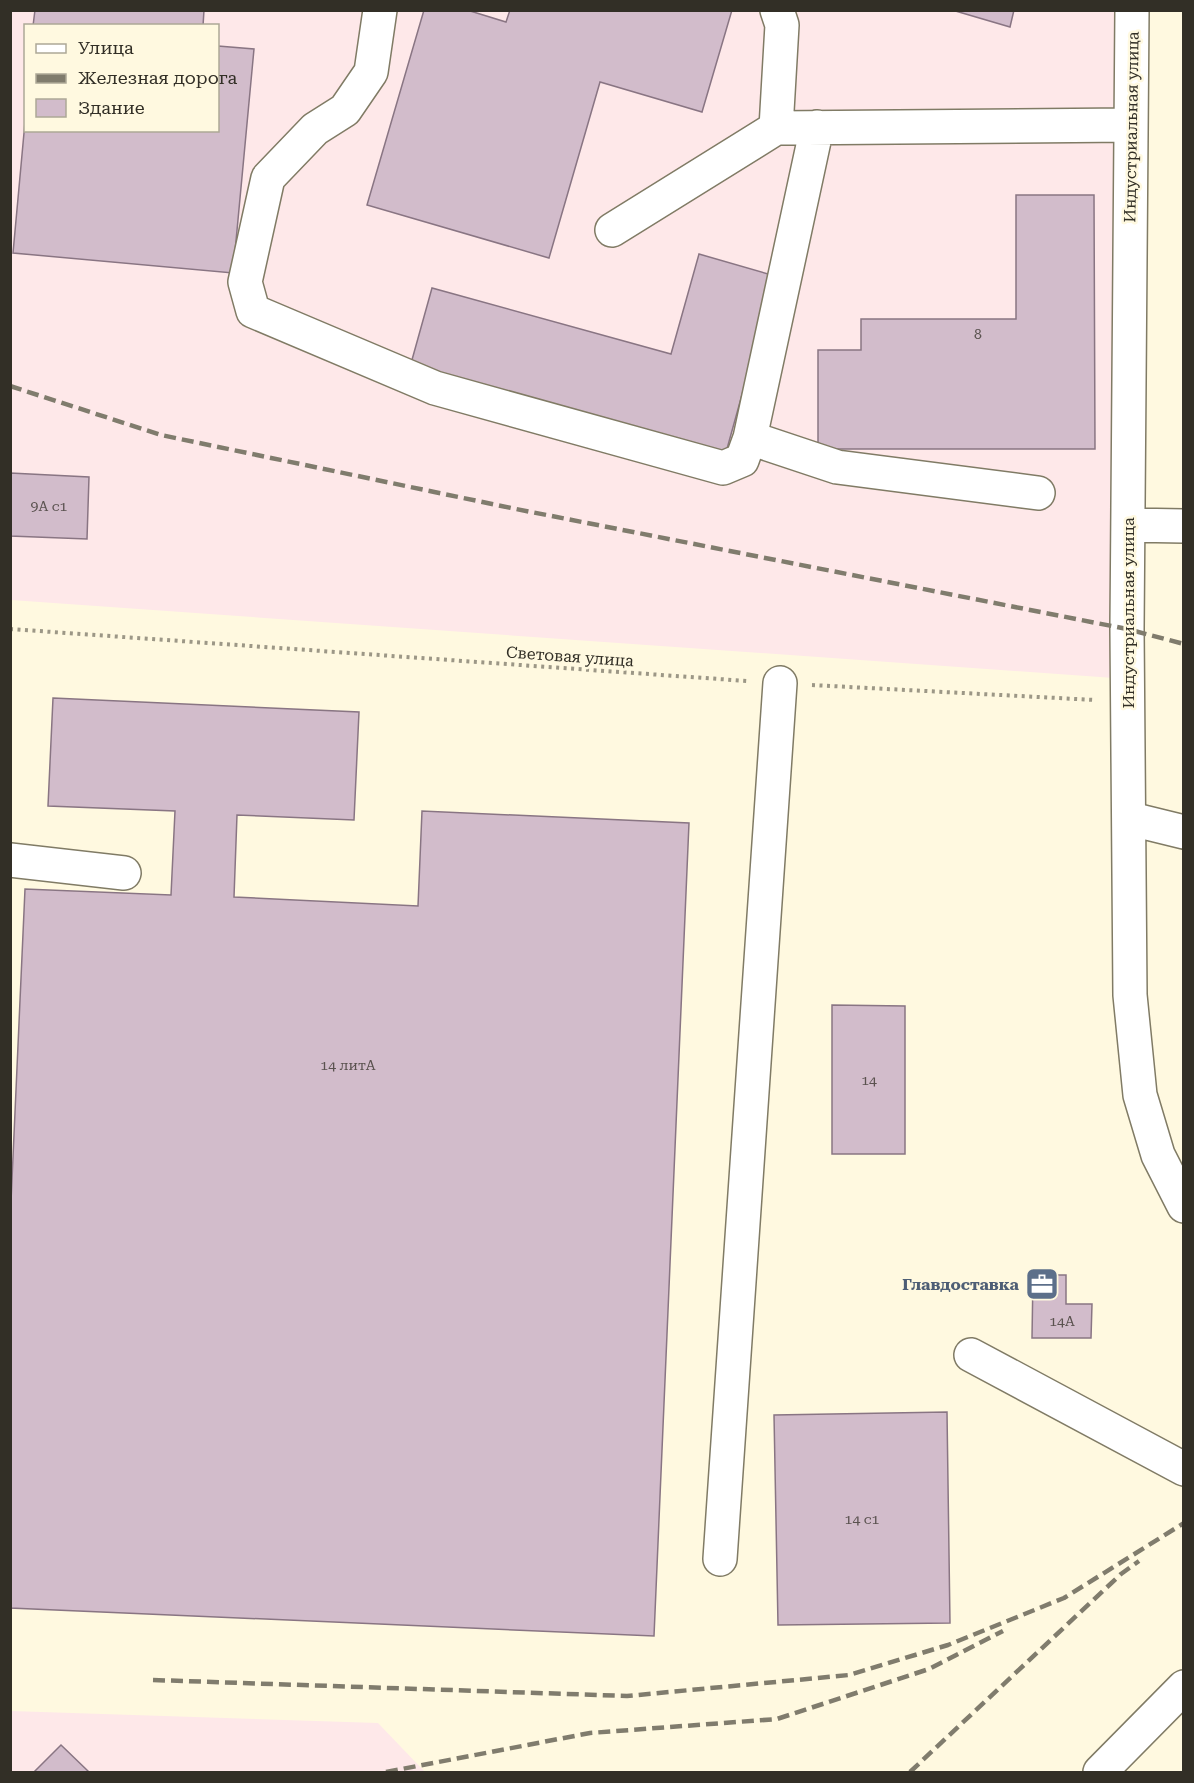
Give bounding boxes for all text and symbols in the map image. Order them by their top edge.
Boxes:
legend [24,24,219,132]
street label: Индустриальная улица [1120,31,1143,223]
text: Улица [78,37,134,58]
text: Железная дорога [78,67,238,88]
text: Здание [78,97,145,118]
house number: 8 [974,326,982,342]
house number: 9А с1 [31,498,68,514]
street label: Индустриальная улица [1119,517,1138,709]
street label: Световая улица [506,643,635,670]
house number: 14 литА [320,1057,376,1073]
house number: 14 [861,1072,877,1088]
office icon: Главдоставка [1024,1266,1060,1302]
place label: Главдоставка [902,1275,1020,1294]
house number: 14А [1049,1313,1075,1329]
house number: 14 с1 [845,1511,880,1527]

